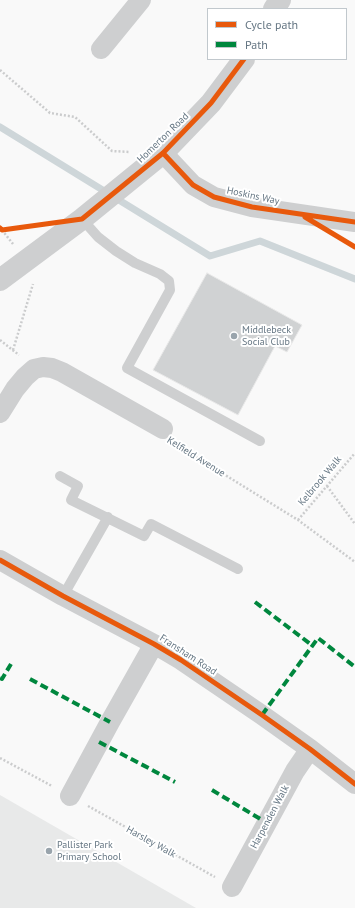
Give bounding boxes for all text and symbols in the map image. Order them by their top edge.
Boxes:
legend [207,8,347,60]
text: Cycle path [245,17,298,32]
text: Path [245,37,268,52]
street label: Homerton Road [135,110,191,166]
street label: Hoskins Way [226,185,280,207]
place label: Middlebeck Social Club [242,324,291,348]
marker: Middlebeck Social Club [229,331,239,341]
street label: Kelfield Avenue [165,434,227,480]
street label: Kelbrook Walk [296,454,344,508]
street label: Fransham Road [157,632,219,678]
street label: Harpenden Walk [248,783,292,851]
street label: Harsley Walk [124,823,178,861]
place label: Pallister Park Primary School [57,839,121,862]
marker: Pallister Park Primary School [44,846,54,856]

